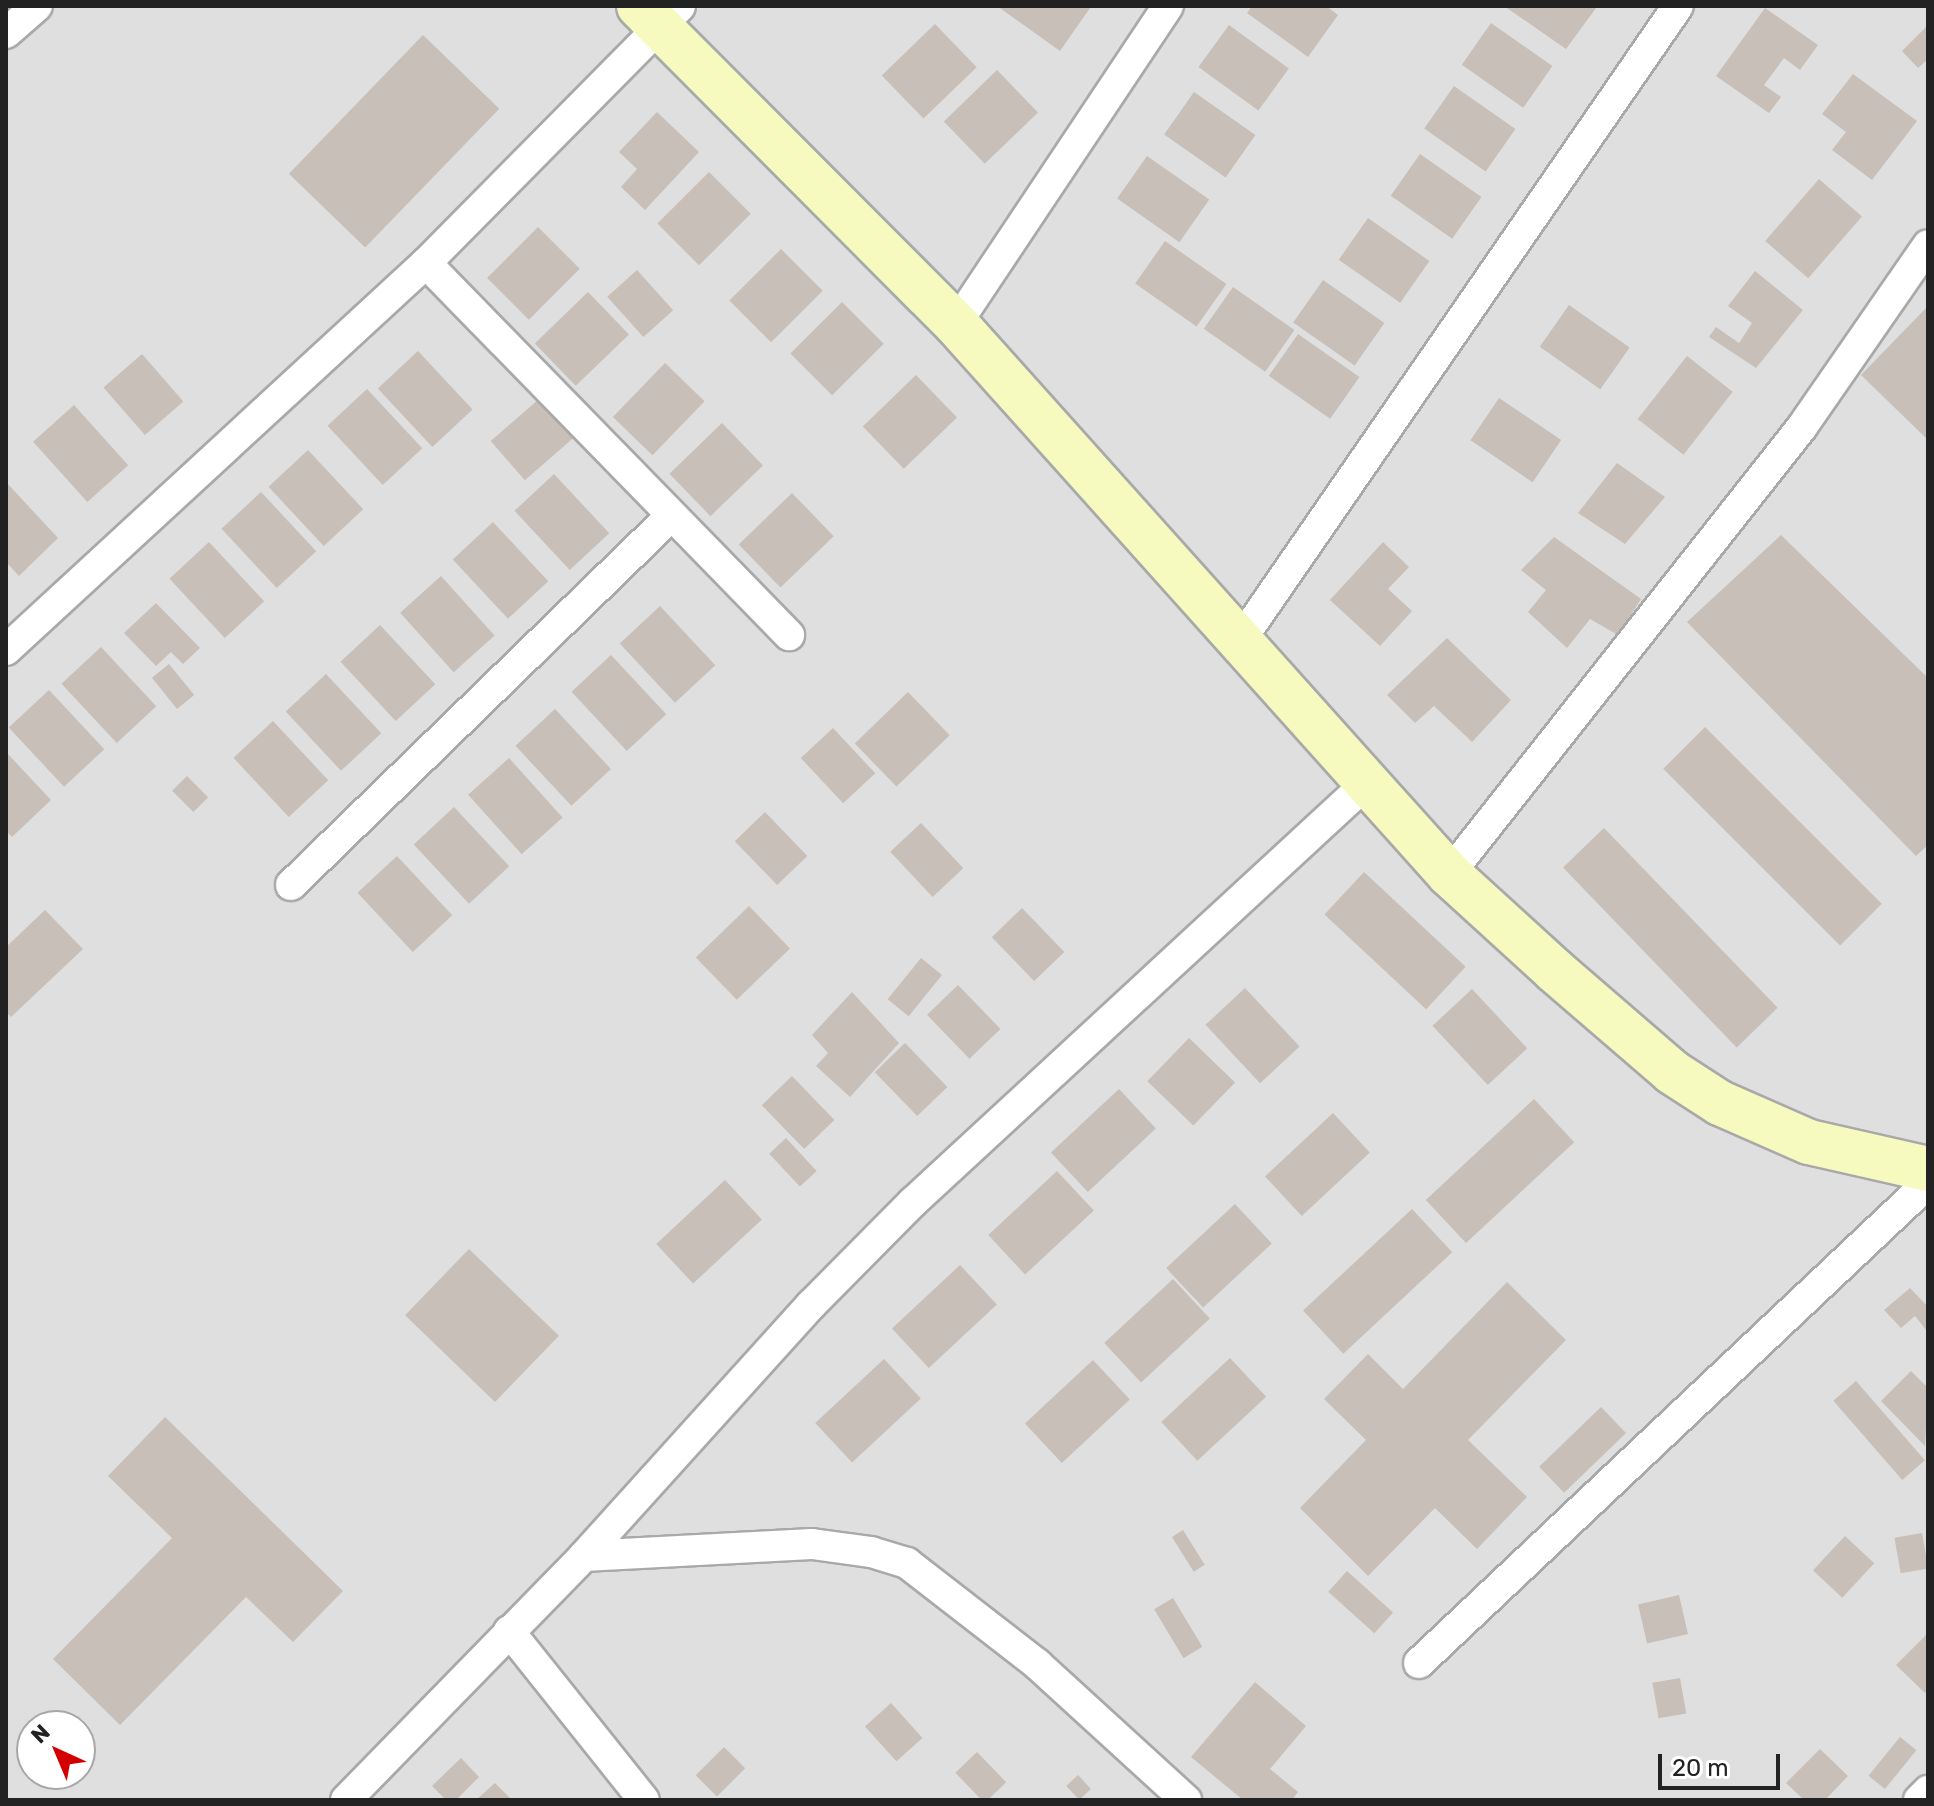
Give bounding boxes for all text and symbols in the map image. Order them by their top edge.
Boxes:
north arrow [16,1710,96,1790]
text: N [25,1719,55,1749]
scale bar [1662,1738,1784,1788]
text: 20 m [1672,1754,1729,1782]

